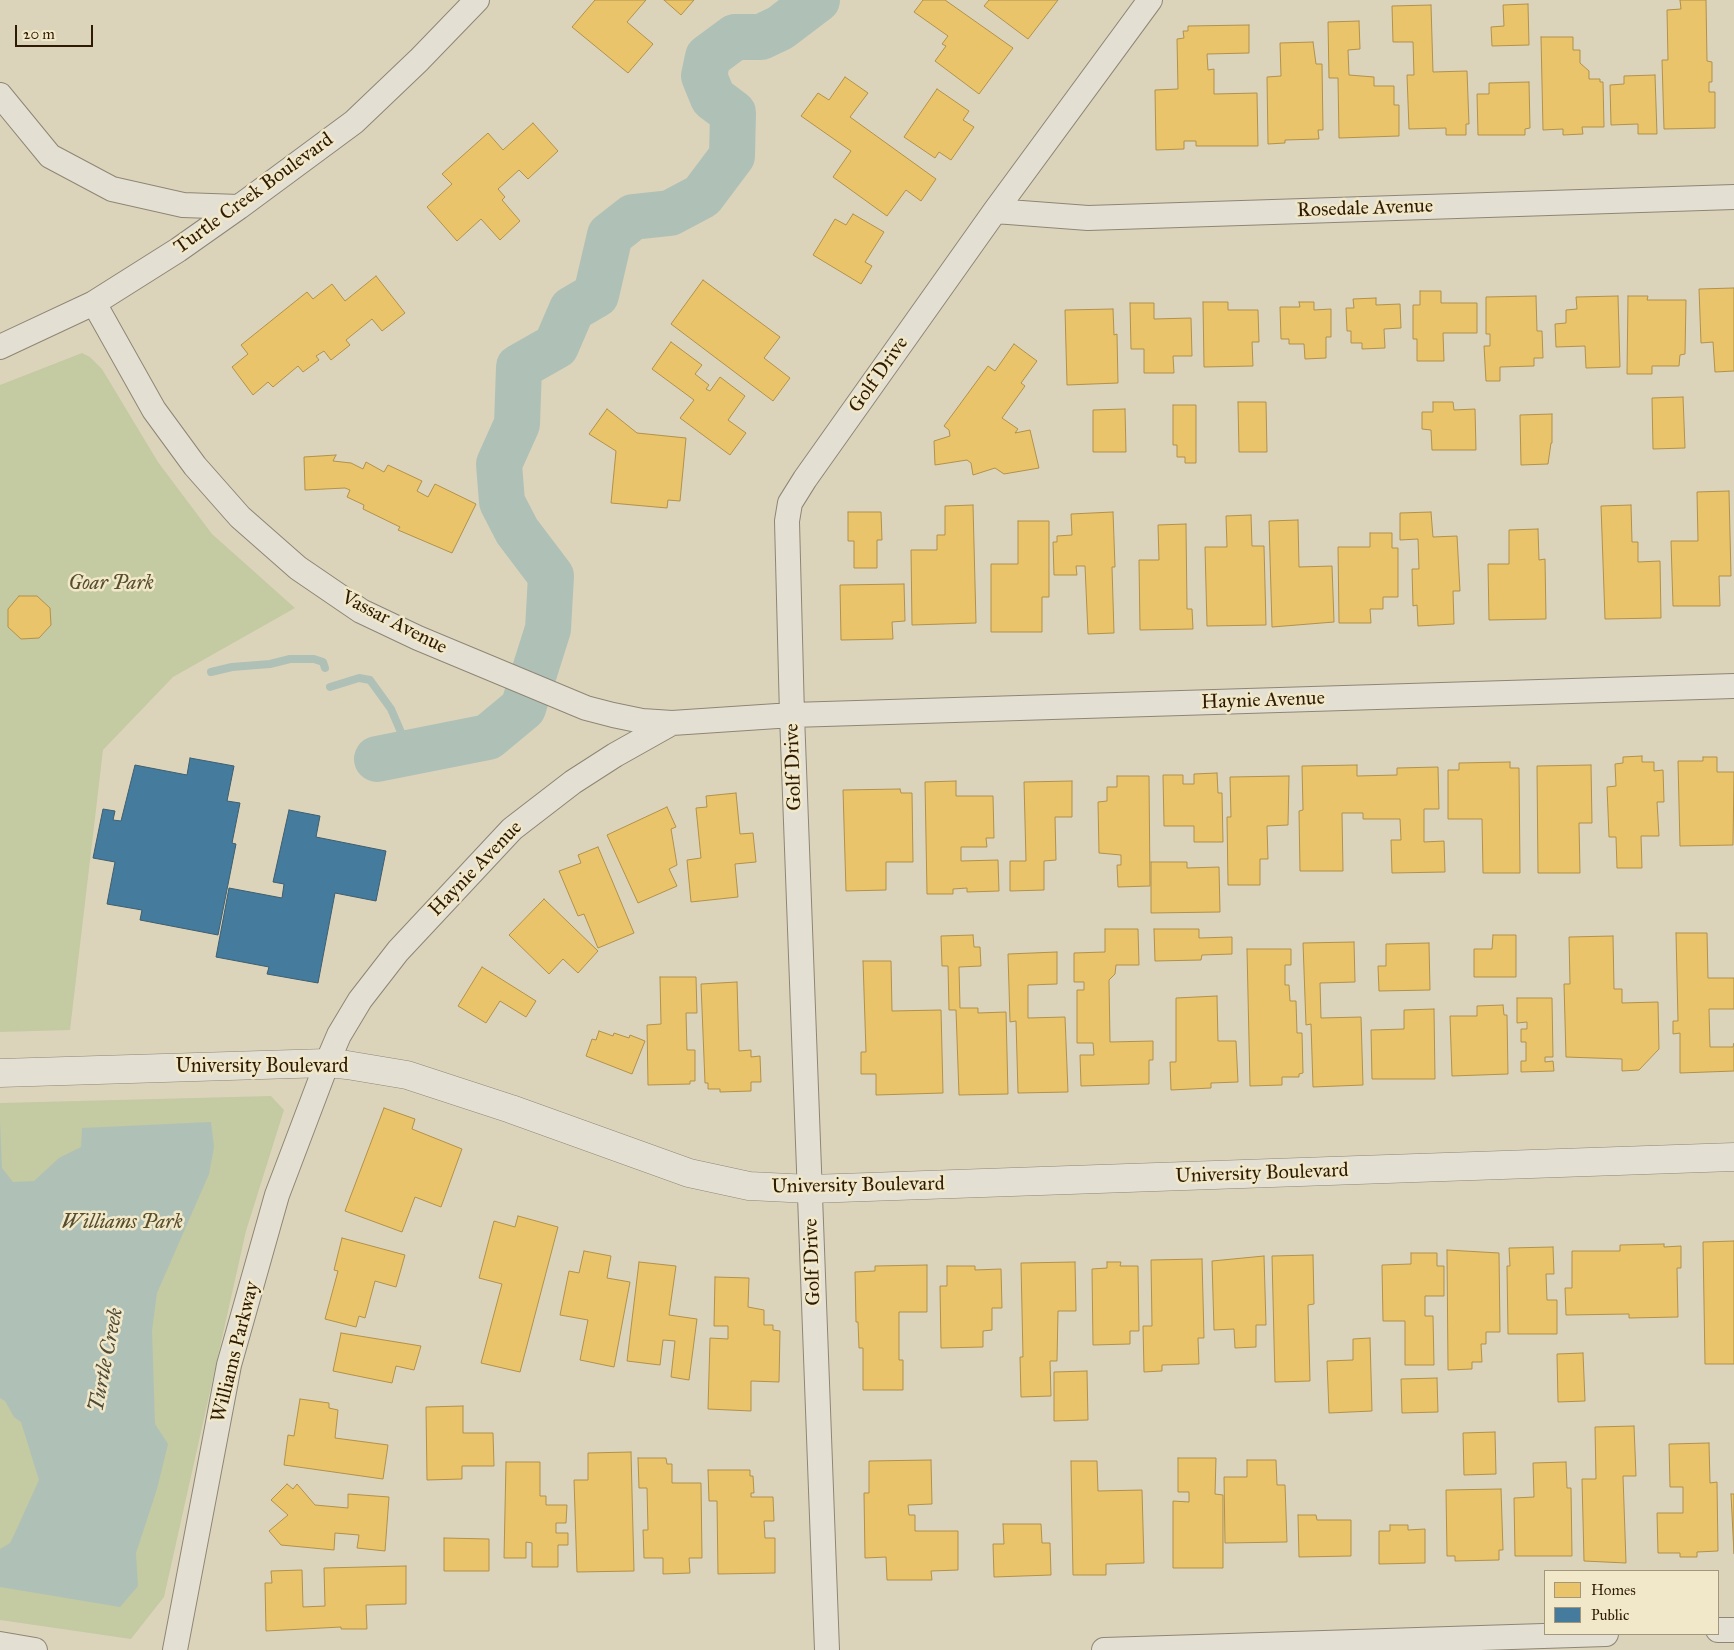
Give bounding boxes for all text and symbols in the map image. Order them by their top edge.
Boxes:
scale bar [18,15,95,47]
text: 20 m [23,25,55,43]
street label: Turtle Creek Boulevard [170,128,338,260]
street label: Rosedale Avenue [1296,195,1434,223]
street label: Golf Drive [844,332,914,418]
park label: Goar Park [68,572,154,596]
street label: Vassar Avenue [337,586,451,660]
street label: Haynie Avenue [1201,687,1325,715]
street label: Golf Drive [780,723,808,811]
street label: Haynie Avenue [424,816,528,922]
street label: University Boulevard [175,1055,349,1079]
street label: University Boulevard [1175,1159,1349,1189]
street label: University Boulevard [771,1172,945,1200]
park label: Williams Park [61,1211,183,1235]
street label: Golf Drive [799,1218,827,1306]
street label: Williams Parkway [207,1279,265,1425]
water label: Turtle Creek [85,1306,129,1414]
legend [1544,1570,1719,1635]
text: Homes [1591,1581,1636,1599]
text: Public [1591,1606,1629,1624]

